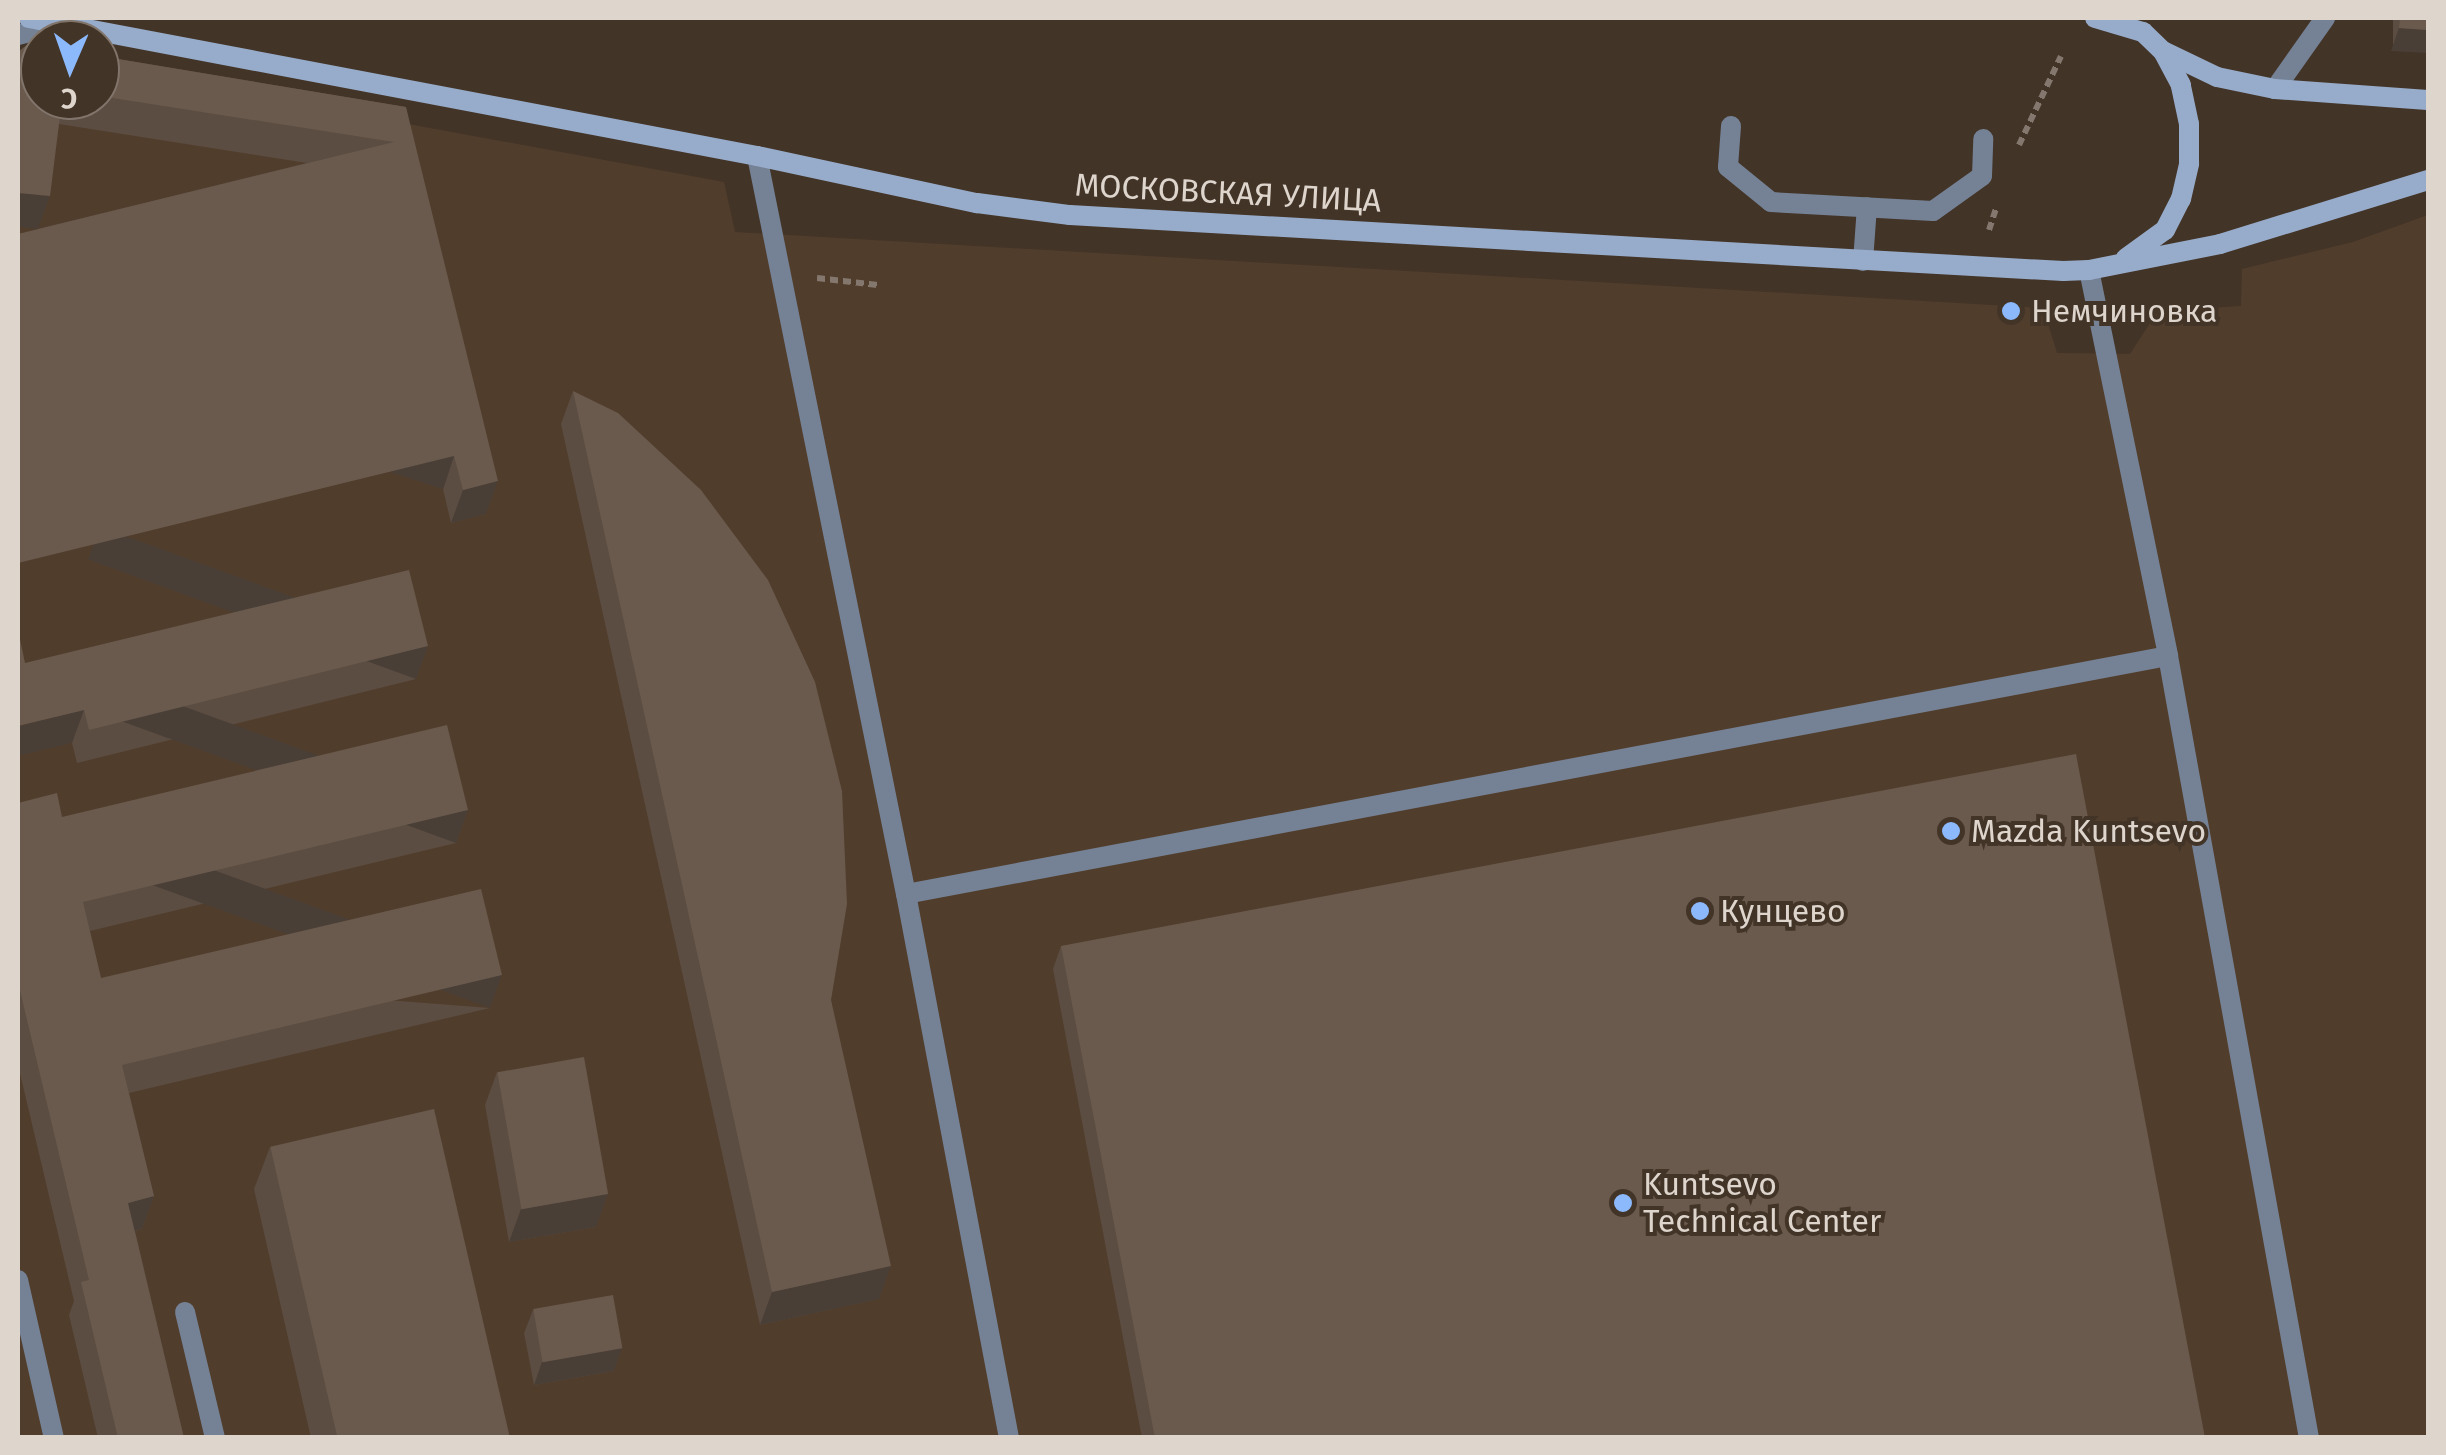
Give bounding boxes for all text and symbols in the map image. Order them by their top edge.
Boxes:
north arrow [20,20,120,120]
text: С [60,82,78,115]
street label: МОСКОВСКАЯ УЛИЦА [1074,166,1382,220]
place label: Немчиновка [2031,292,2217,330]
marker: Немчиновка [2000,300,2022,322]
place label: Mazda Kuntsevo [1971,812,2206,850]
marker: Mazda Kuntsevo [1940,820,1962,842]
place label: Кунцево [1720,892,1846,930]
marker: Кунцево [1689,900,1711,922]
place label: Kuntsevo Technical Center [1643,1166,1881,1241]
marker: Kuntsevo Technical Center [1612,1192,1634,1214]

